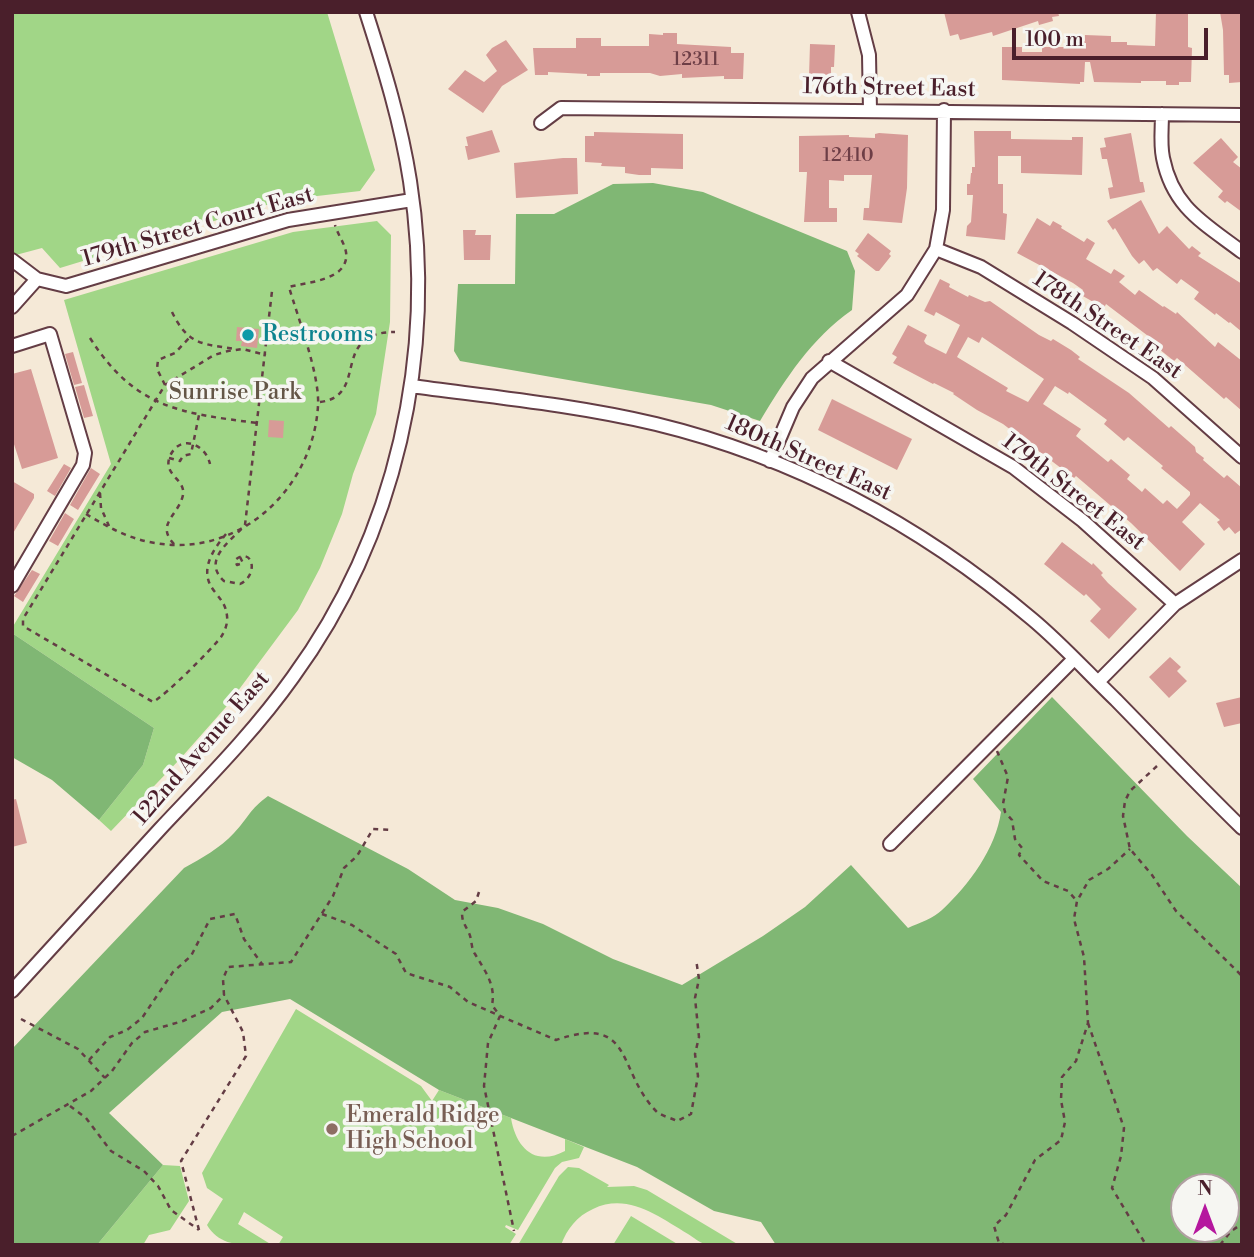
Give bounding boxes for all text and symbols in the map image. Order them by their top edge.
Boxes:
scale bar [1016,14,1212,58]
text: 100 m [1025,27,1084,53]
house number: 12311 [673,49,719,71]
street label: 176th Street East [802,74,976,104]
house number: 12410 [822,145,874,167]
street label: 179th Street Court East [79,182,317,274]
street label: 178th Street East [1027,266,1187,386]
place label: Restrooms [262,321,373,349]
marker: Restrooms [240,327,256,343]
park label: Sunrise Park [169,379,301,407]
street label: 180th Street East [721,410,895,508]
street label: 179th Street East [996,429,1150,557]
street label: 122nd Avenue East [128,667,276,831]
place label: Emerald Ridge High School [346,1102,500,1156]
marker: Emerald Ridge High School [324,1121,340,1137]
north arrow [1170,1173,1240,1243]
text: N [1197,1177,1213,1201]

